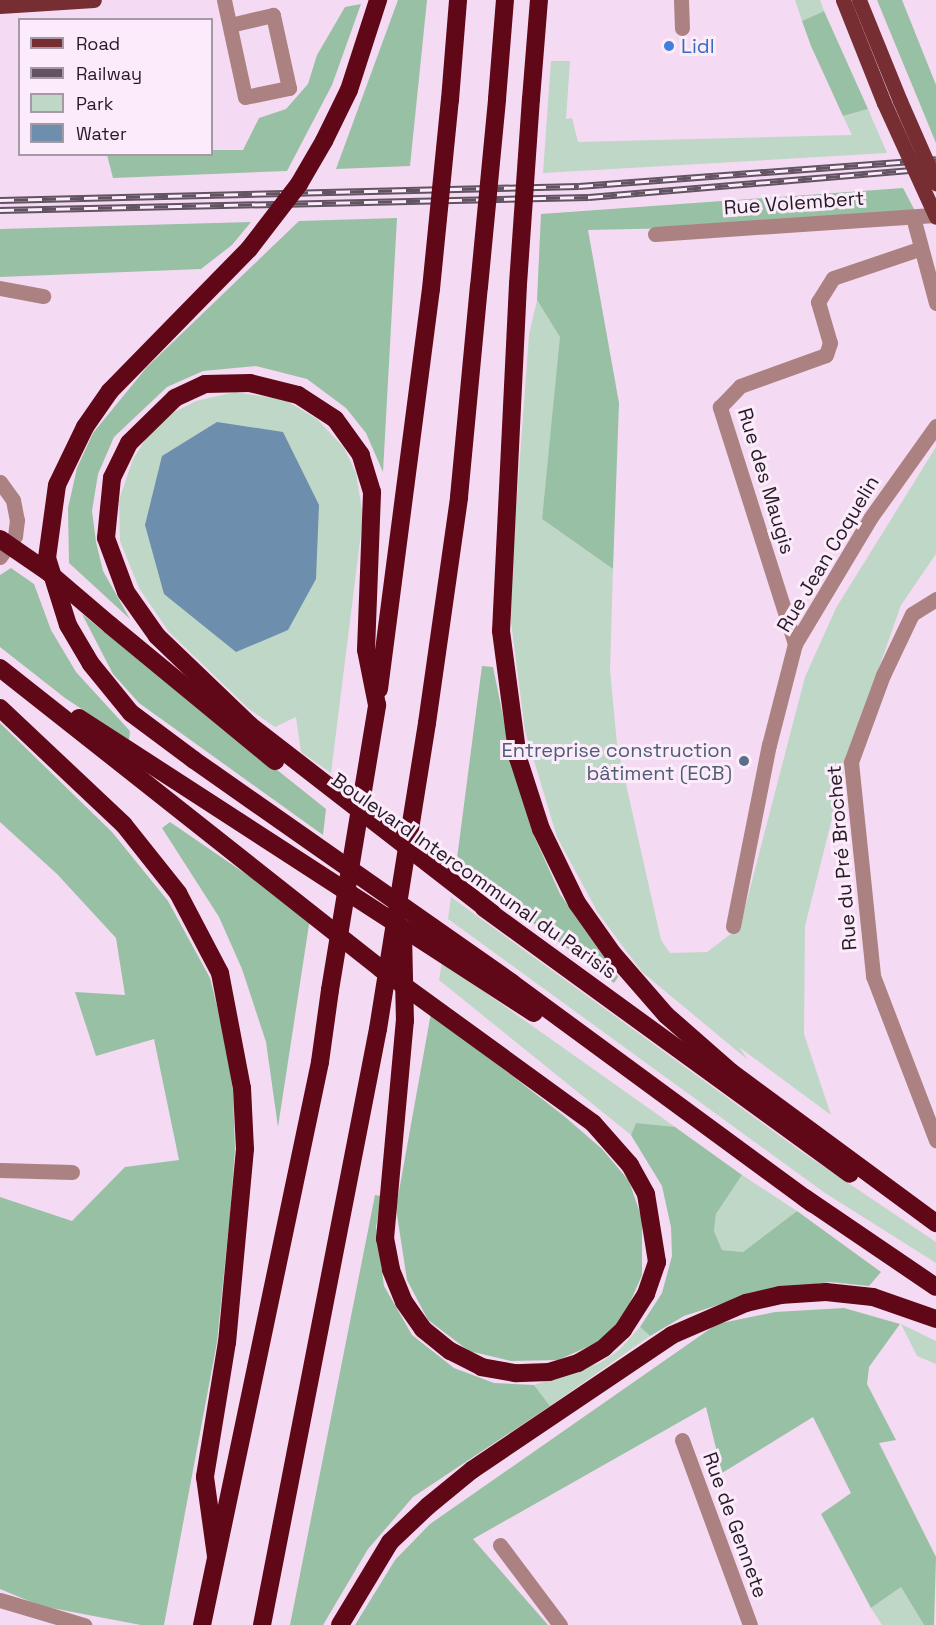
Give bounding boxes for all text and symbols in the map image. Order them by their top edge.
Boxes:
legend [18,18,213,156]
text: Road [76,32,120,55]
place label: Lidl [681,34,715,58]
marker: Lidl [662,39,676,53]
text: Railway [76,62,142,85]
text: Park [76,92,113,115]
text: Water [76,122,127,145]
street label: Rue Volembert [723,186,865,220]
street label: Rue des Maugis [732,405,800,557]
street label: Rue Jean Coquelin [772,471,884,637]
place label: Entreprise construction bâtiment (ECB) [502,738,732,785]
marker: Entreprise construction bâtiment (ECB) [737,754,751,768]
street label: Rue du Pré Brochet [822,764,862,952]
street label: Boulevard Intercommunal du Parisis [327,768,621,984]
street label: Rue de Gennete [697,1449,773,1601]

